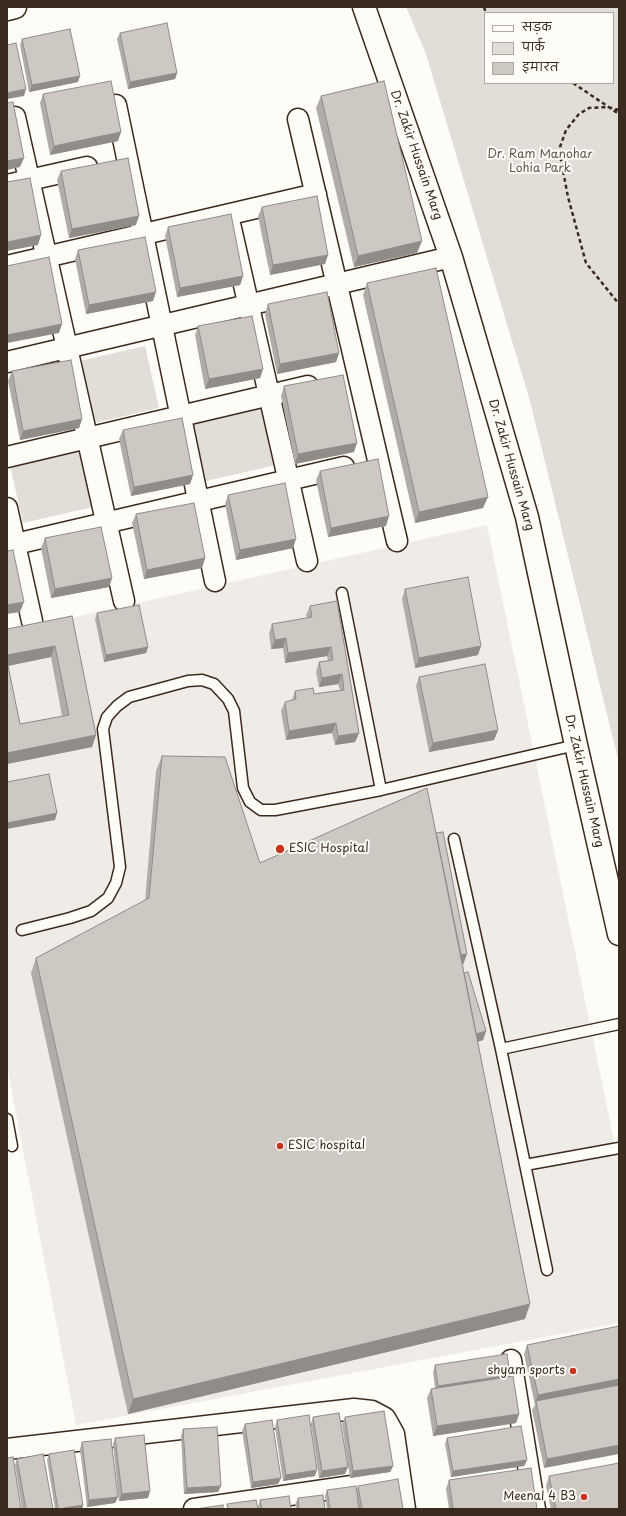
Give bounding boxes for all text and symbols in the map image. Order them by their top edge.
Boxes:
legend [484,12,614,84]
text: सड़क [522,17,552,35]
text: पार्क [522,37,545,55]
text: इमारत [522,57,559,75]
street label: Dr. Zakir Hussain Marg [387,88,445,222]
park label: Dr. Ram Manohar Lohia Park [487,148,593,176]
street label: Dr. Zakir Hussain Marg [485,398,537,532]
street label: Dr. Zakir Hussain Marg [562,713,606,849]
place label: ESIC Hospital [289,842,369,856]
marker: ESIC Hospital [274,843,286,855]
place label: ESIC hospital [288,1139,365,1153]
marker: ESIC hospital [275,1141,285,1151]
place label: shyam sports [488,1364,565,1378]
marker: shyam sports [568,1366,578,1376]
place label: Meenal 4 B3 [503,1490,576,1504]
marker: Meenal 4 B3 [579,1492,589,1502]

